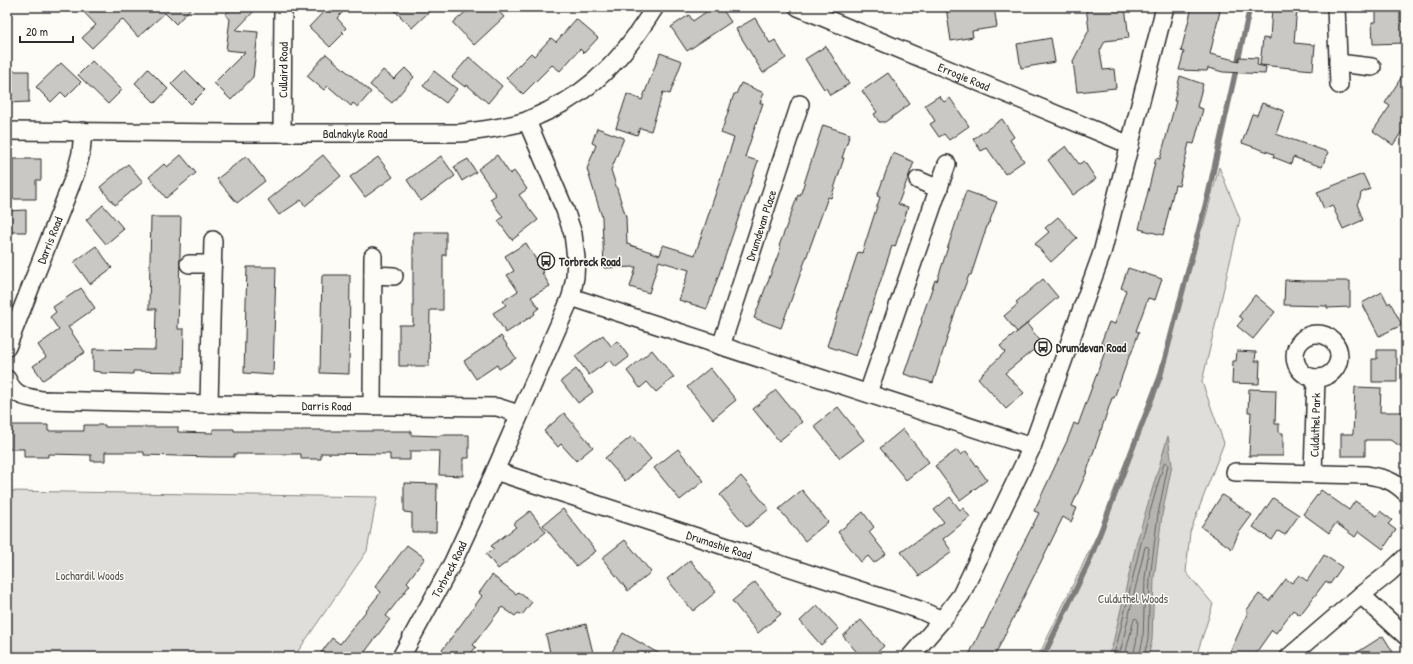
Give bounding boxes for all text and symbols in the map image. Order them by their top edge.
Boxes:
scale bar [20,18,73,44]
text: 20 m [26,23,48,40]
street label: Cullaird Road [274,42,291,98]
street label: Errogie Road [936,58,993,95]
street label: Balnakyle Road [323,125,388,142]
street label: Drumdevan Place [741,187,780,263]
street label: Darris Road [32,214,66,266]
bus stop icon: Torbreck Road [536,251,556,271]
place label: Torbreck Road [558,253,621,270]
bus stop icon: Drumdevan Road [1033,337,1053,357]
place label: Drumdevan Road [1056,339,1126,356]
street label: Culduthel Park [1305,393,1324,457]
street label: Darris Road [302,396,352,414]
street label: Drumashie Road [685,526,754,563]
street label: Torbreck Road [427,538,470,600]
park label: Lochardil Woods [56,567,124,584]
park label: Culduthel Woods [1098,590,1169,607]

